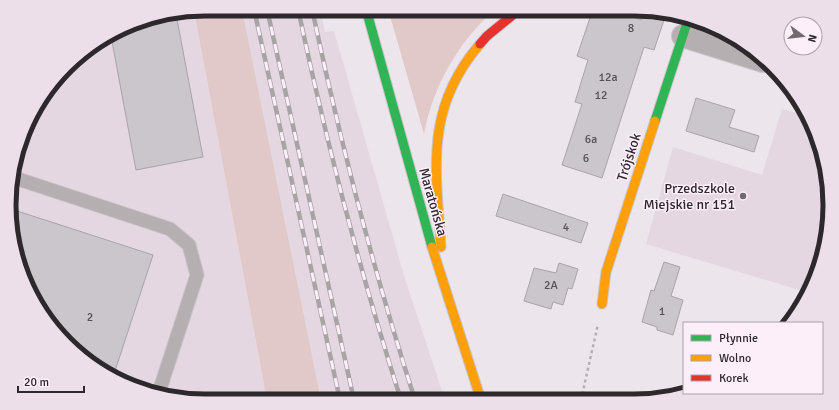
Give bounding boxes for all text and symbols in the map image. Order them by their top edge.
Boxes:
north arrow [783,16,823,56]
house number: 8 [628,21,634,36]
text: N [805,33,819,44]
house number: 12a [598,70,618,85]
house number: 12 [595,88,607,103]
street label: Trójskok [613,131,645,183]
house number: 6a [585,132,597,147]
house number: 6 [583,151,589,166]
street label: Maratońska [415,166,451,238]
place label: Przedszkole Miejskie nr 151 [644,180,735,213]
marker: Przedszkole Miejskie nr 151 [738,191,748,201]
house number: 4 [563,220,570,235]
house number: 2A [544,278,559,293]
house number: 1 [659,304,665,319]
house number: 2 [87,310,93,325]
legend [683,322,823,394]
text: Płynnie [719,331,758,346]
text: Wolno [719,351,751,366]
scale bar [18,368,84,394]
text: Korek [719,371,748,386]
text: 20 m [24,375,49,390]

